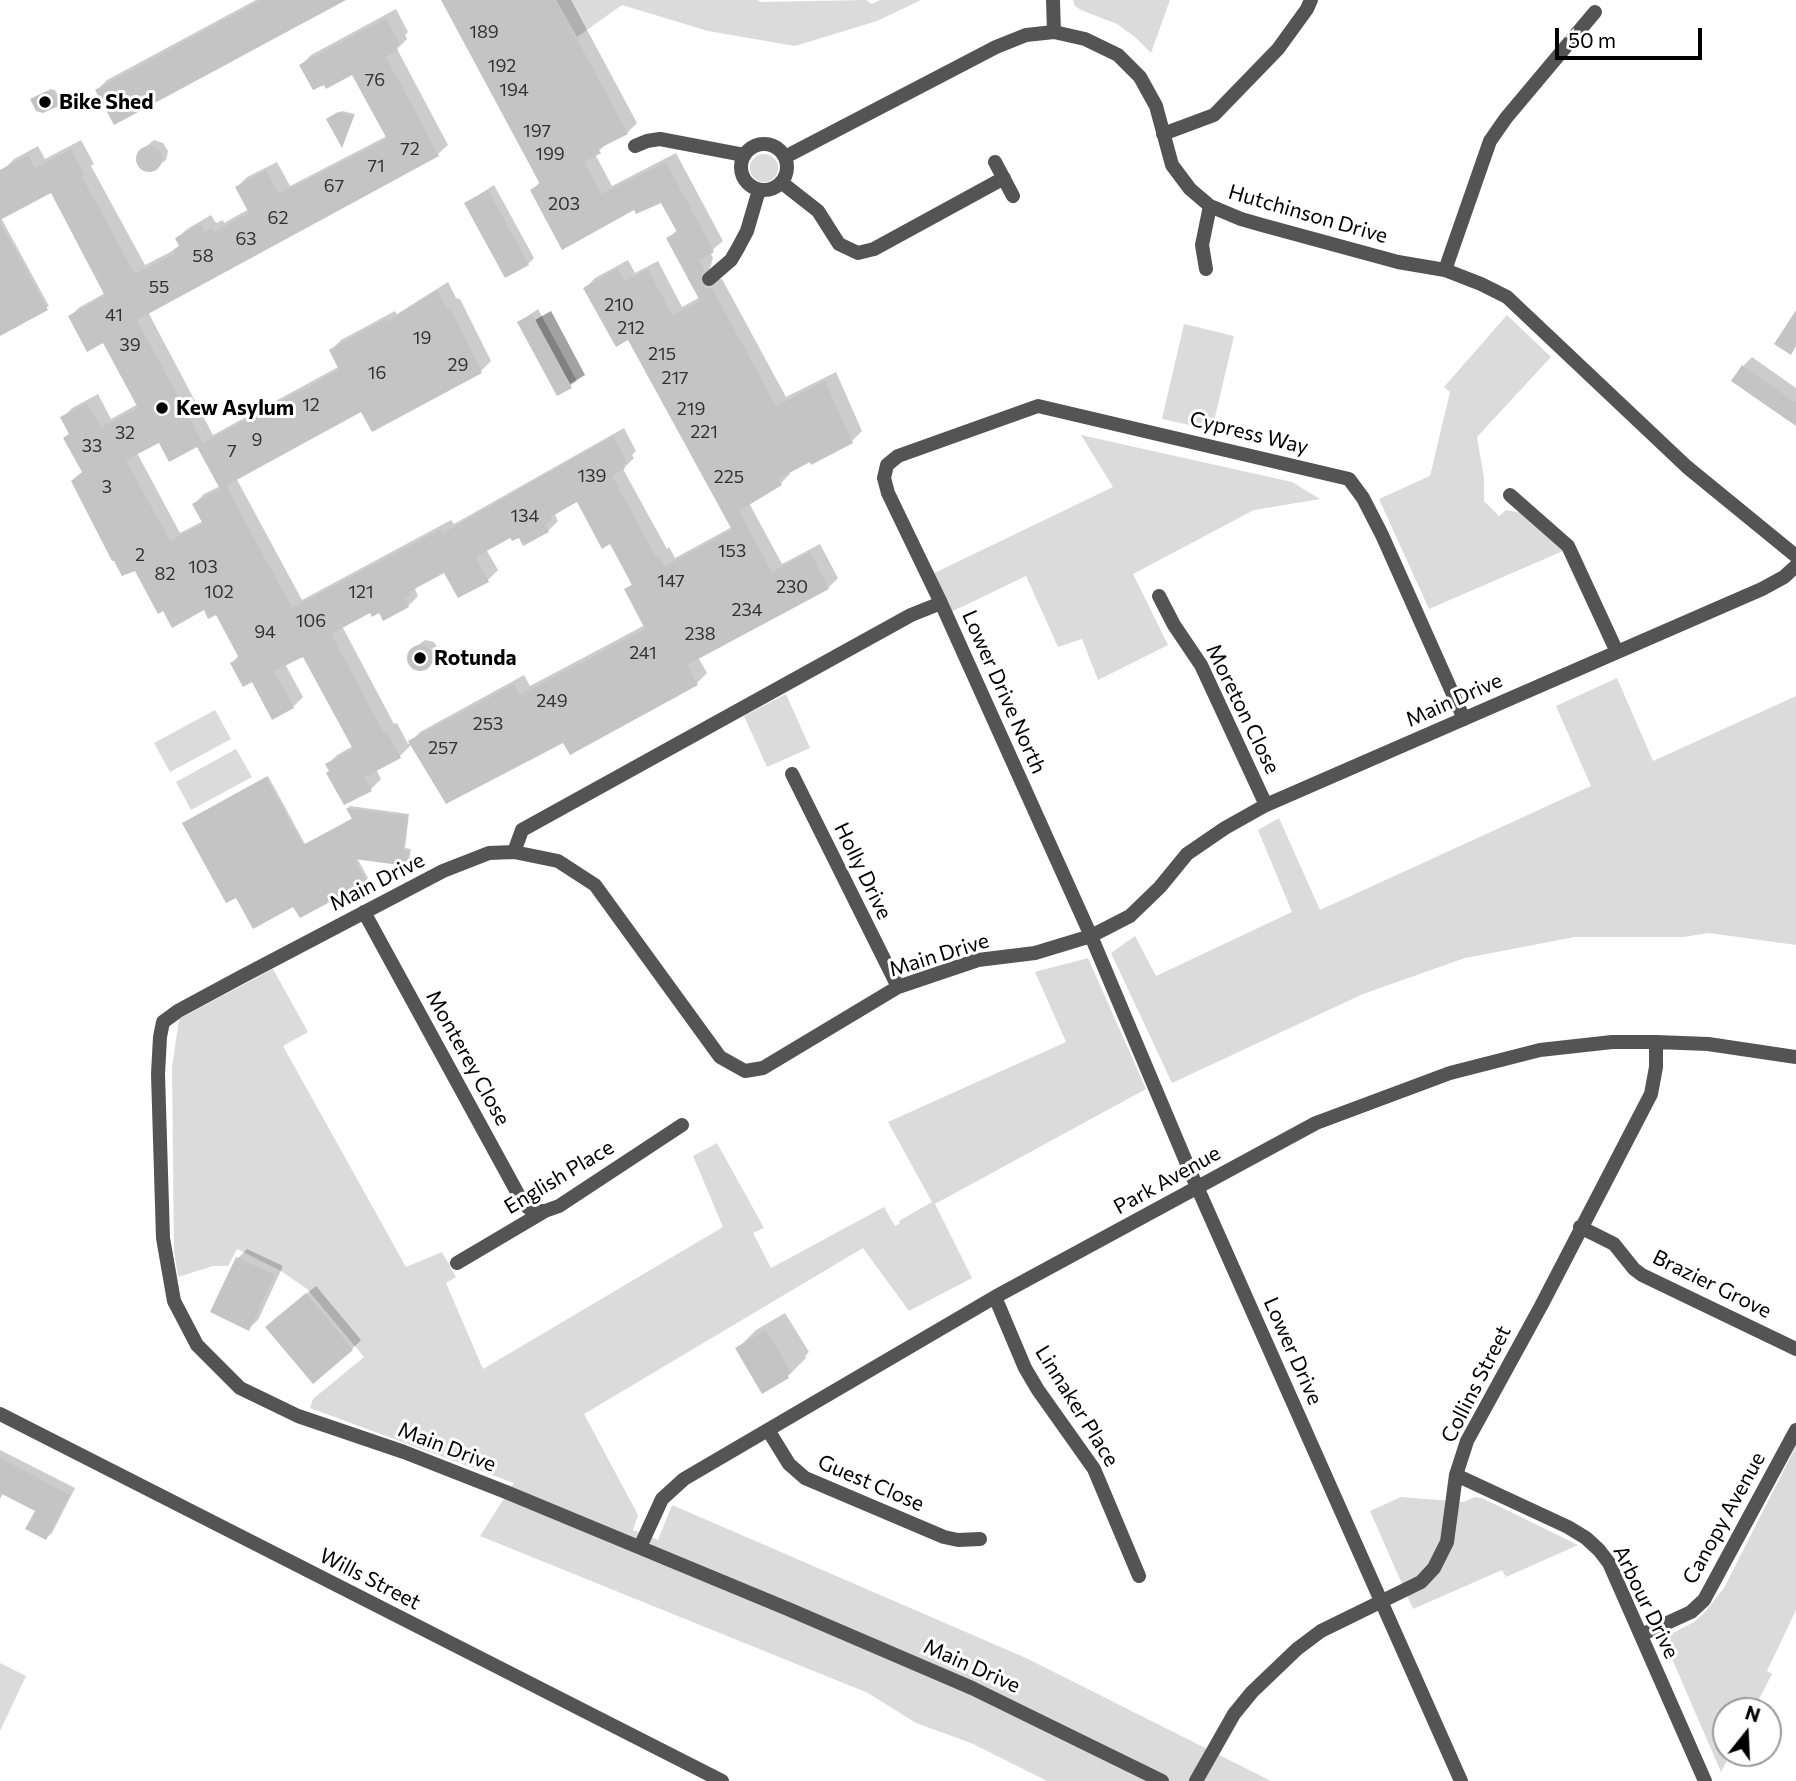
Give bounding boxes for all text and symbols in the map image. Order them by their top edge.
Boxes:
scale bar [1558,14,1705,58]
house number: 189 [469,21,499,43]
text: 50 m [1568,27,1616,52]
house number: 192 [488,55,516,77]
house number: 76 [365,69,385,91]
house number: 194 [499,79,529,101]
place label: Bike Shed [59,89,153,115]
marker: Bike Shed [37,94,53,110]
house number: 197 [523,120,551,142]
house number: 72 [400,138,420,160]
house number: 199 [535,143,565,165]
house number: 71 [367,155,385,177]
house number: 67 [324,175,344,197]
street label: Hutchinson Drive [1225,179,1391,249]
house number: 203 [548,193,580,215]
house number: 62 [268,207,288,229]
house number: 63 [235,228,257,250]
house number: 58 [192,245,214,267]
house number: 55 [149,276,169,298]
house number: 210 [604,294,634,316]
house number: 41 [105,304,123,326]
house number: 212 [617,317,645,339]
house number: 19 [413,327,431,349]
house number: 39 [119,334,141,356]
house number: 215 [648,343,676,365]
house number: 29 [448,354,468,376]
house number: 16 [368,362,386,384]
house number: 217 [661,367,689,389]
house number: 12 [302,394,320,416]
place label: Kew Asylum [176,395,294,421]
house number: 219 [677,398,705,420]
marker: Kew Asylum [154,400,170,416]
street label: Cypress Way [1187,406,1311,460]
house number: 221 [690,421,718,443]
house number: 32 [115,422,135,444]
house number: 9 [252,429,262,451]
house number: 33 [82,435,102,457]
house number: 7 [227,440,237,462]
house number: 139 [578,465,606,487]
house number: 225 [714,466,744,488]
house number: 3 [102,476,112,498]
house number: 134 [511,505,539,527]
house number: 153 [718,540,746,562]
house number: 2 [135,544,145,566]
house number: 103 [188,556,218,578]
house number: 82 [155,563,175,585]
house number: 147 [657,570,685,592]
house number: 230 [776,576,808,598]
house number: 102 [204,581,234,603]
house number: 121 [348,581,374,603]
house number: 234 [731,599,763,621]
street label: Lower Drive North [957,606,1051,778]
house number: 106 [296,610,326,632]
house number: 94 [254,621,276,643]
house number: 238 [684,623,716,645]
street label: Moreton Close [1201,640,1285,778]
house number: 241 [629,642,657,664]
place label: Rotunda [434,645,517,671]
marker: Rotunda [412,650,428,666]
street label: Main Drive [1402,668,1506,732]
house number: 249 [536,690,568,712]
house number: 253 [473,713,503,735]
house number: 257 [428,737,458,759]
street label: Holly Drive [829,818,897,924]
street label: Main Drive [325,847,429,917]
street label: Main Drive [886,928,992,982]
street label: Monterey Close [420,986,516,1130]
street label: English Place [500,1134,618,1220]
street label: Park Avenue [1109,1140,1225,1220]
street label: Brazier Grove [1648,1244,1776,1324]
street label: Lower Drive [1258,1293,1328,1409]
street label: Collins Street [1436,1321,1516,1447]
street label: Linnaker Place [1030,1341,1124,1471]
street label: Main Drive [394,1417,500,1477]
street label: Canopy Avenue [1677,1448,1771,1588]
street label: Guest Close [814,1449,928,1517]
street label: Arbour Drive [1608,1541,1684,1663]
street label: Wills Street [315,1543,425,1615]
street label: Main Drive [920,1634,1024,1698]
north arrow [1712,1697,1782,1767]
text: N [1743,1700,1763,1727]

